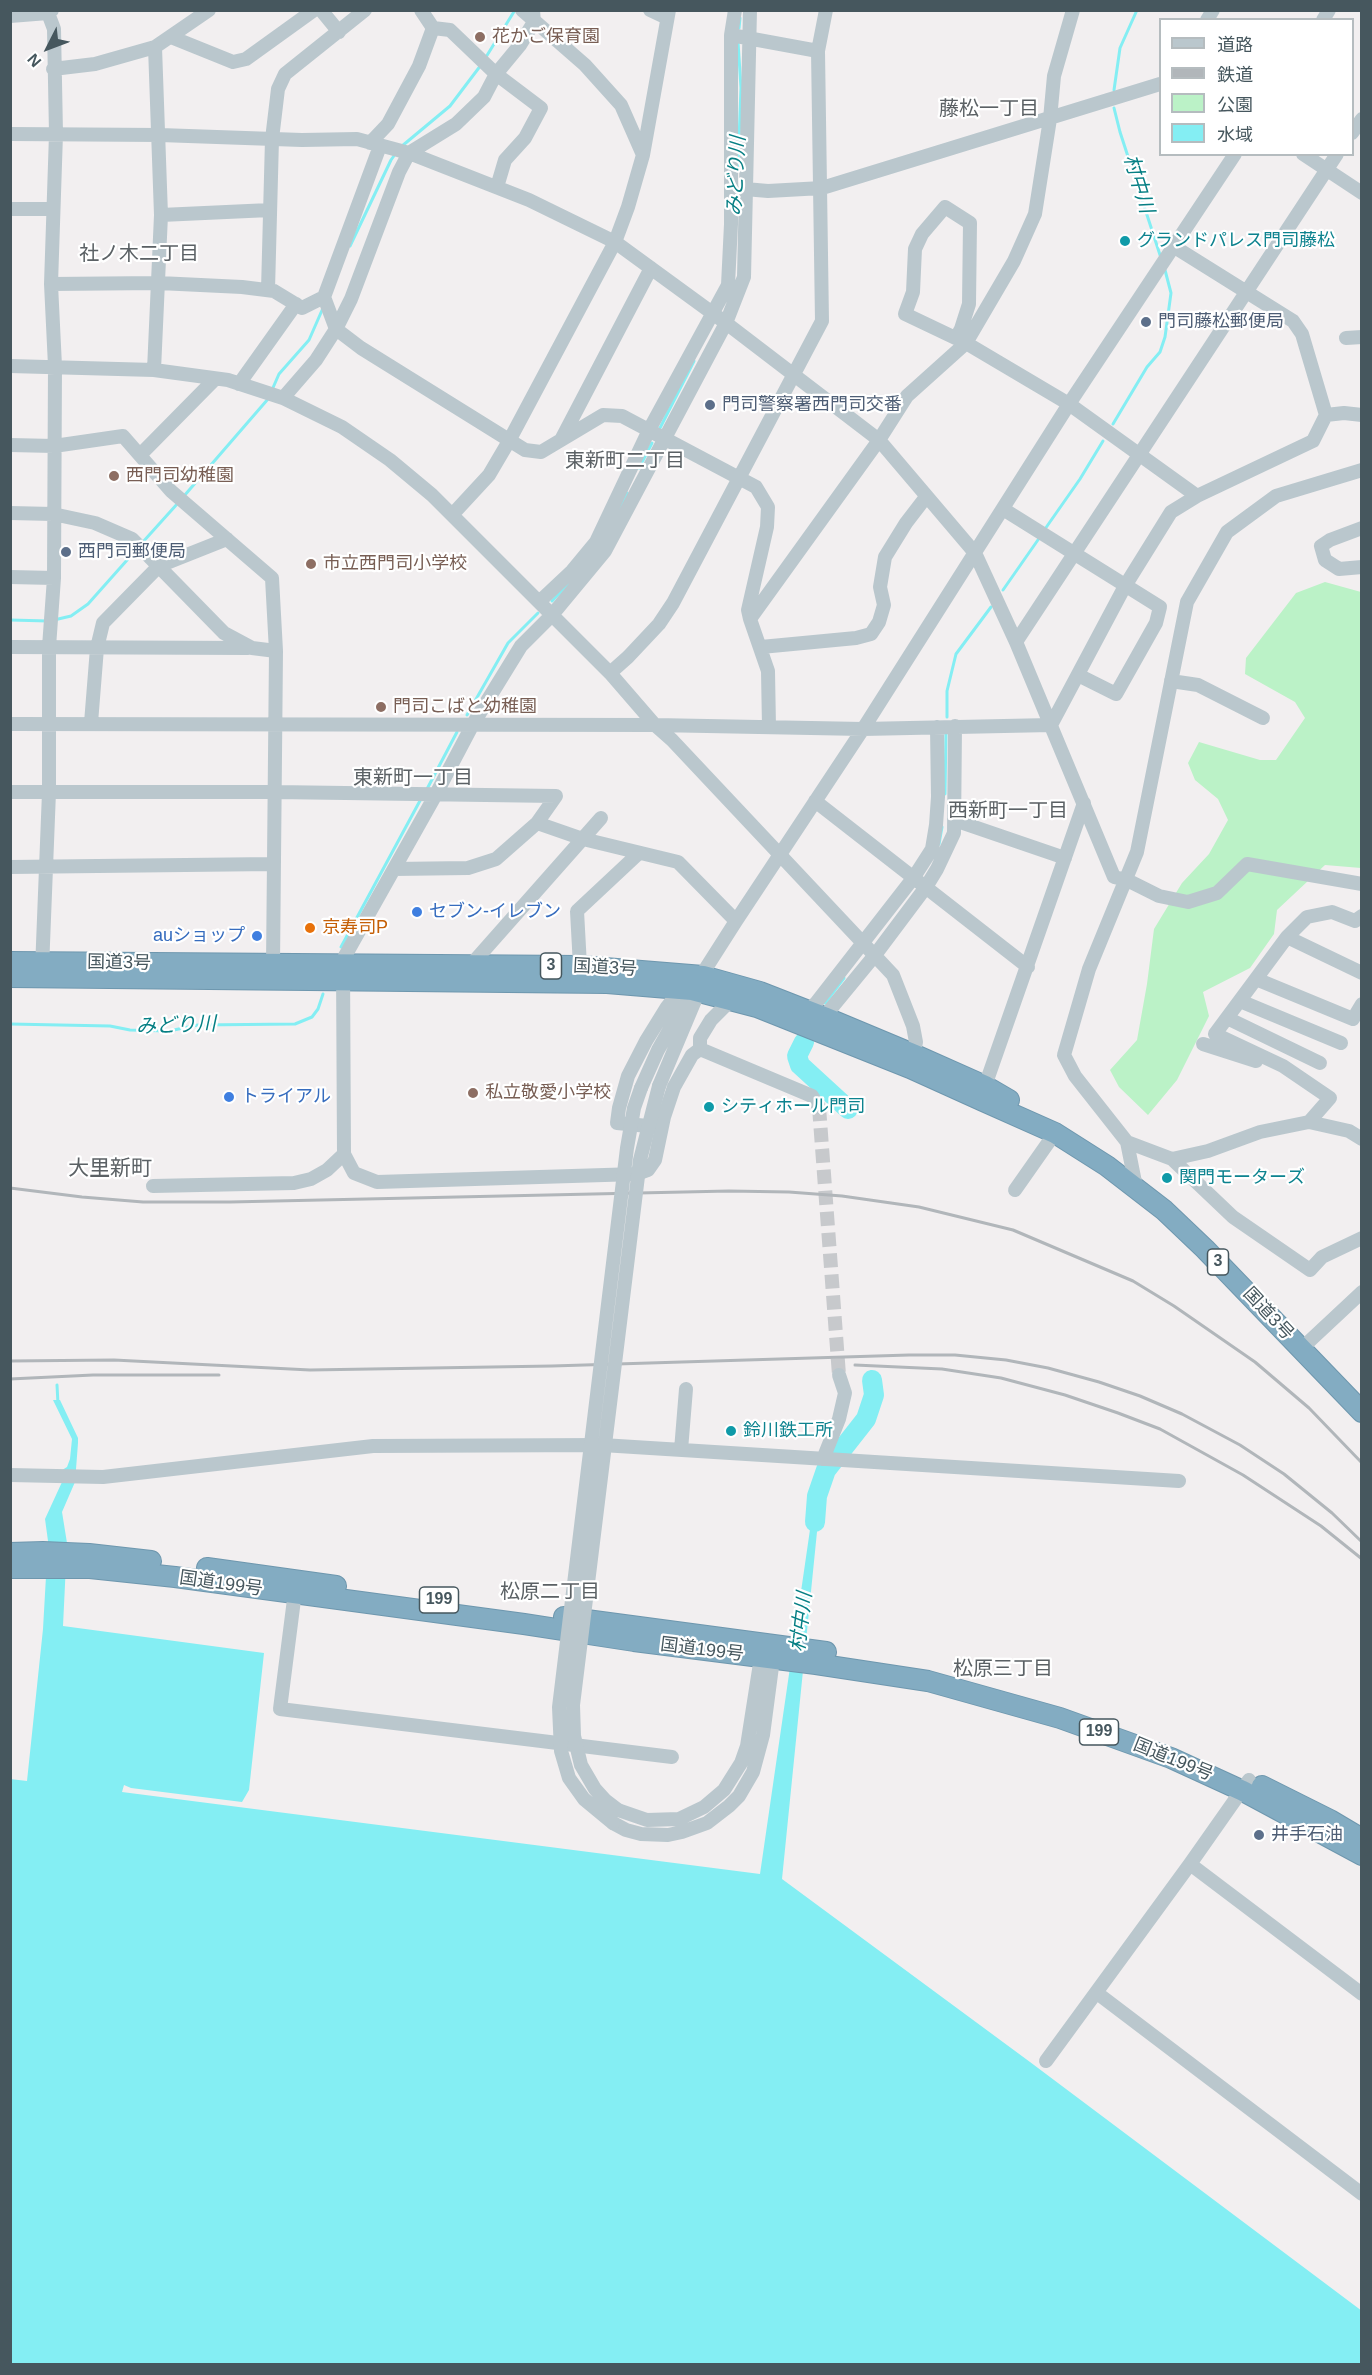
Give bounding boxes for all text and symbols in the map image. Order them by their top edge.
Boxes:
north arrow [18,18,78,78]
legend [1159,18,1354,156]
place label: 花かご保育園 [492,26,600,48]
marker: 花かご保育園 [473,30,487,44]
text: 道路 [1217,35,1253,55]
text: N [24,50,44,70]
text: 鉄道 [1217,65,1253,85]
text: 公園 [1217,95,1253,115]
district label: 藤松一丁目 [939,97,1039,121]
text: 水域 [1217,125,1253,145]
water label: みどり川 [723,135,751,217]
water label: 村中川 [1118,152,1158,216]
place label: グランドパレス門司藤松 [1137,230,1335,252]
marker: グランドパレス門司藤松 [1118,234,1132,248]
district label: 社ノ木二丁目 [79,242,199,266]
place label: 門司藤松郵便局 [1158,311,1284,333]
marker: 門司藤松郵便局 [1139,315,1153,329]
place label: 門司警察署西門司交番 [722,394,902,416]
marker: 門司警察署西門司交番 [703,398,717,412]
district label: 東新町二丁目 [565,449,685,473]
place label: 西門司幼稚園 [126,465,234,487]
marker: 西門司幼稚園 [107,469,121,483]
place label: 西門司郵便局 [78,541,186,563]
marker: 西門司郵便局 [59,545,73,559]
place label: 市立西門司小学校 [323,553,467,575]
marker: 市立西門司小学校 [304,557,318,571]
place label: 門司こばと幼稚園 [393,696,537,718]
marker: 門司こばと幼稚園 [374,700,388,714]
district label: 東新町一丁目 [353,766,473,790]
district label: 西新町一丁目 [948,799,1068,823]
place label: セブン-イレブン [429,901,561,923]
marker: セブン-イレブン [410,905,424,919]
place label: 京寿司P [322,917,388,939]
marker: 京寿司P [303,921,317,935]
place label: auショップ [153,925,245,947]
marker: auショップ [250,929,264,943]
street label: 国道3号 [87,952,151,974]
road number: 3 [540,953,562,979]
street label: 国道3号 [572,956,638,980]
water label: みどり川 [136,1013,216,1039]
place label: 私立敬愛小学校 [485,1082,611,1104]
place label: トライアル [241,1086,331,1108]
marker: 私立敬愛小学校 [466,1086,480,1100]
marker: トライアル [222,1090,236,1104]
place label: シティホール門司 [721,1096,865,1118]
marker: シティホール門司 [702,1100,716,1114]
district label: 大里新町 [68,1156,152,1182]
place label: 関門モーターズ [1179,1167,1305,1189]
marker: 関門モーターズ [1160,1171,1174,1185]
road number: 3 [1208,1249,1228,1275]
street label: 国道3号 [1238,1283,1298,1345]
place label: 鈴川鉄工所 [743,1420,833,1442]
marker: 鈴川鉄工所 [724,1424,738,1438]
street label: 国道199号 [178,1567,264,1601]
district label: 松原二丁目 [500,1580,600,1604]
road number: 199 [420,1587,458,1613]
water label: 村中川 [786,1591,818,1653]
street label: 国道199号 [659,1634,745,1666]
district label: 松原三丁目 [953,1657,1053,1681]
road number: 199 [1080,1719,1118,1745]
street label: 国道199号 [1130,1734,1216,1786]
place label: 井手石油 [1271,1824,1343,1846]
marker: 井手石油 [1252,1828,1266,1842]

